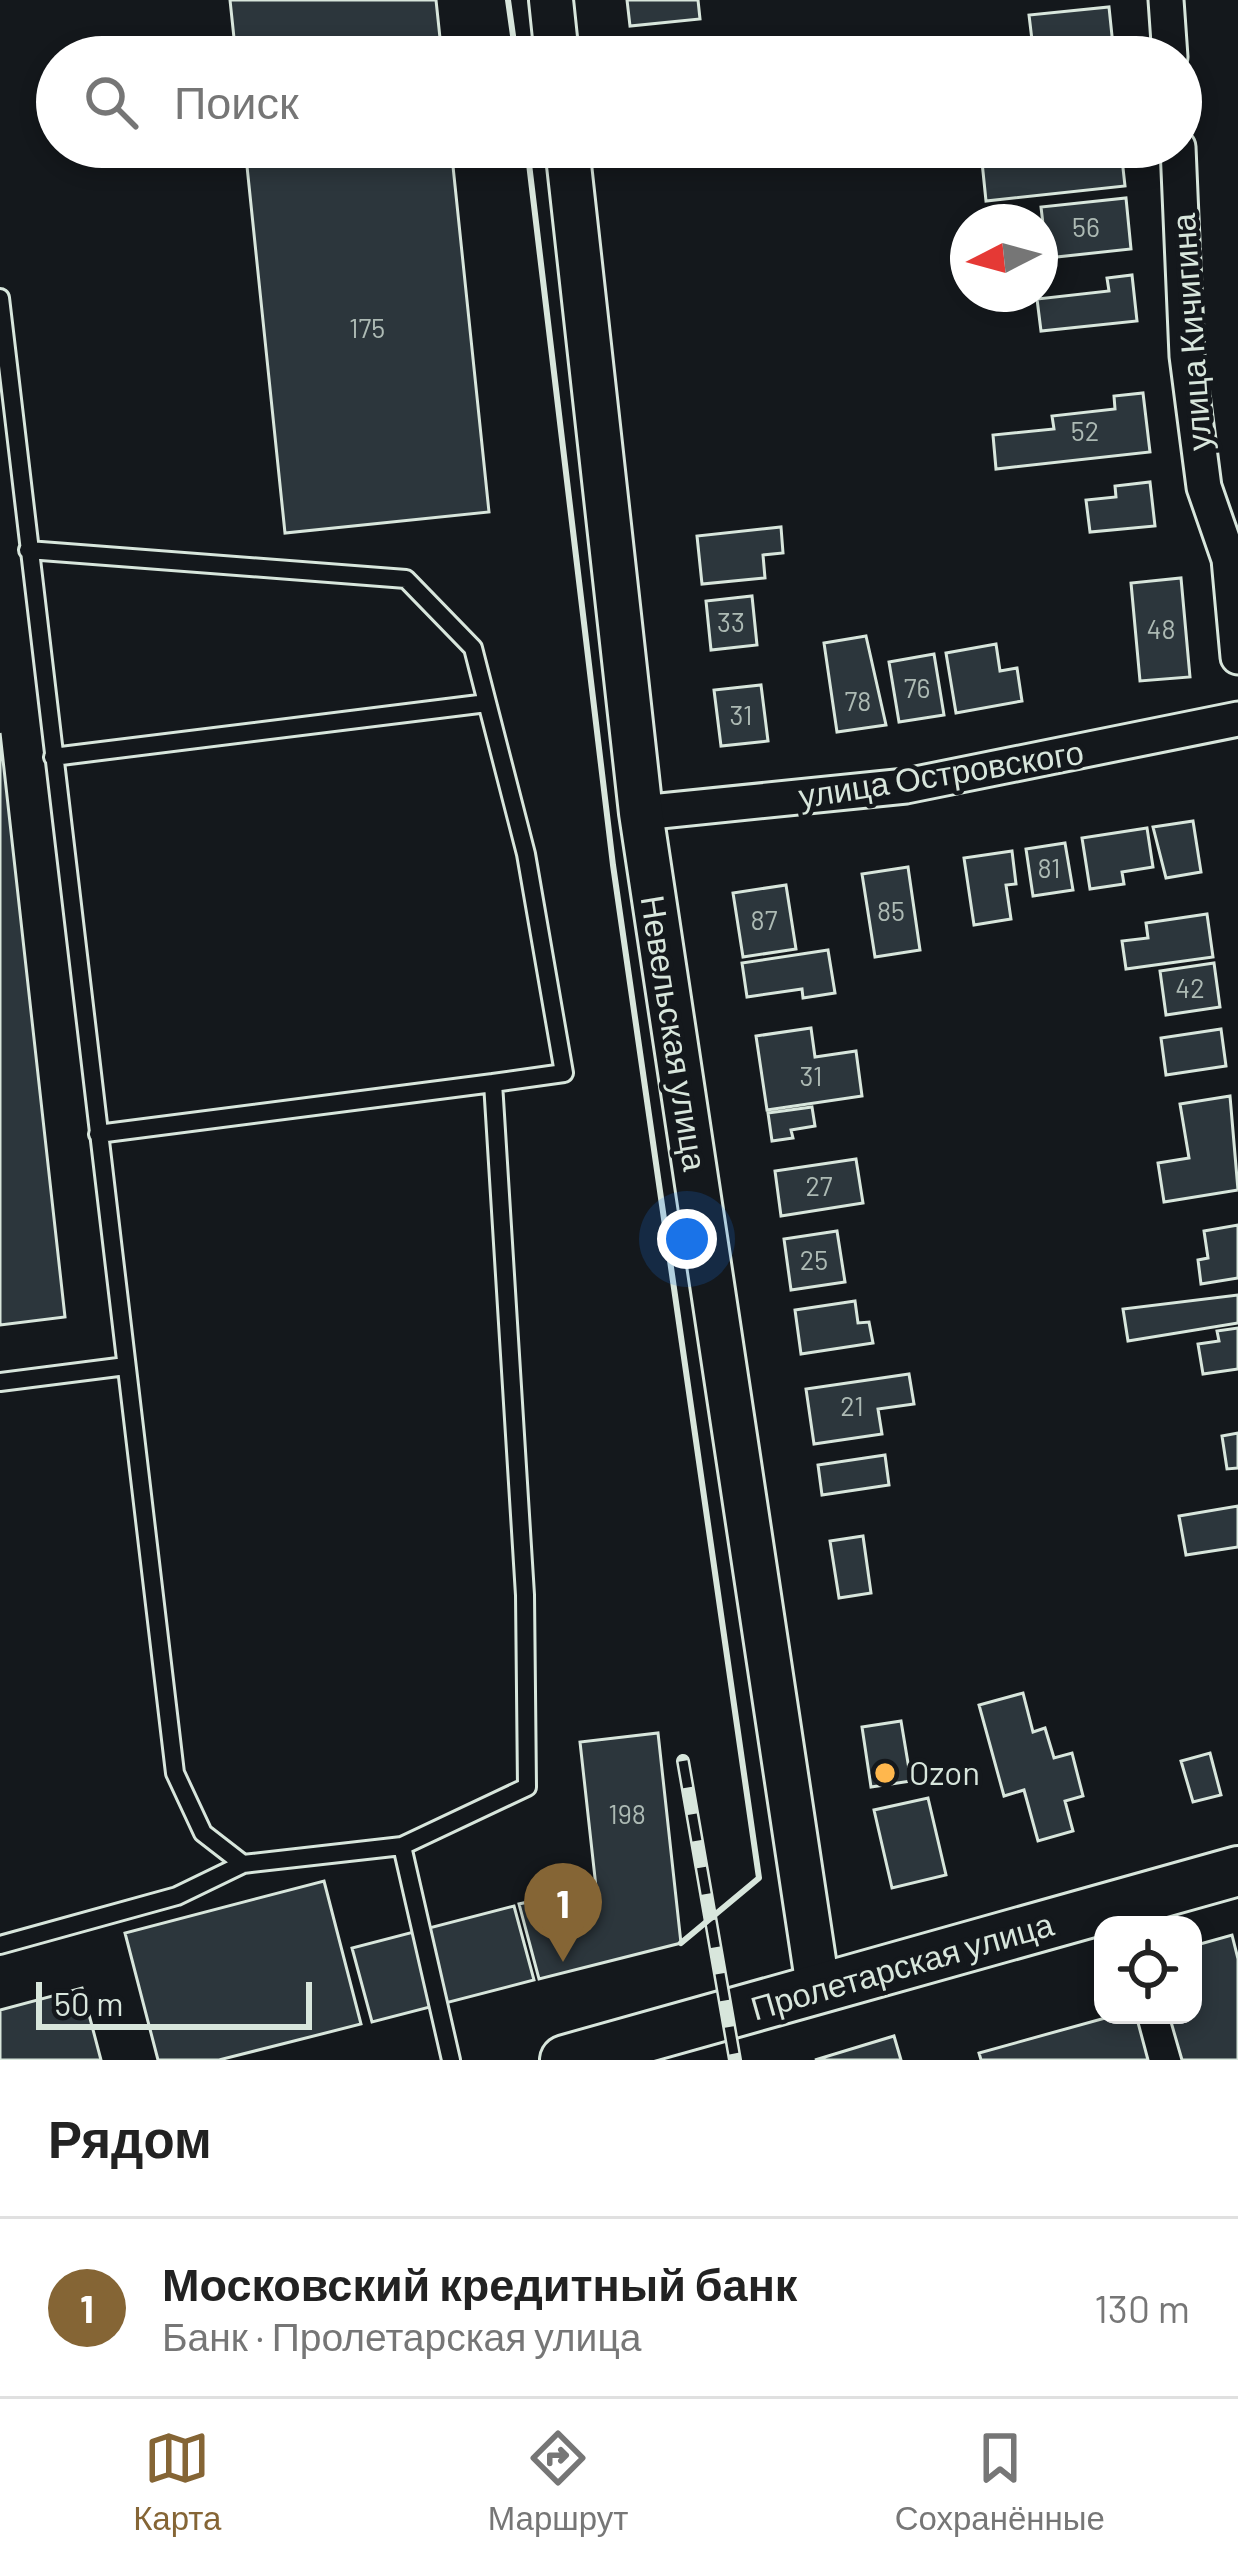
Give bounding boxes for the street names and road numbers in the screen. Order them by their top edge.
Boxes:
street label: улица Кичигина [1162,211,1218,452]
street label: улица Островского [796,731,1086,815]
street label: Невельская улица [633,892,717,1174]
street label: Пролетарская улица [746,1903,1058,2027]

